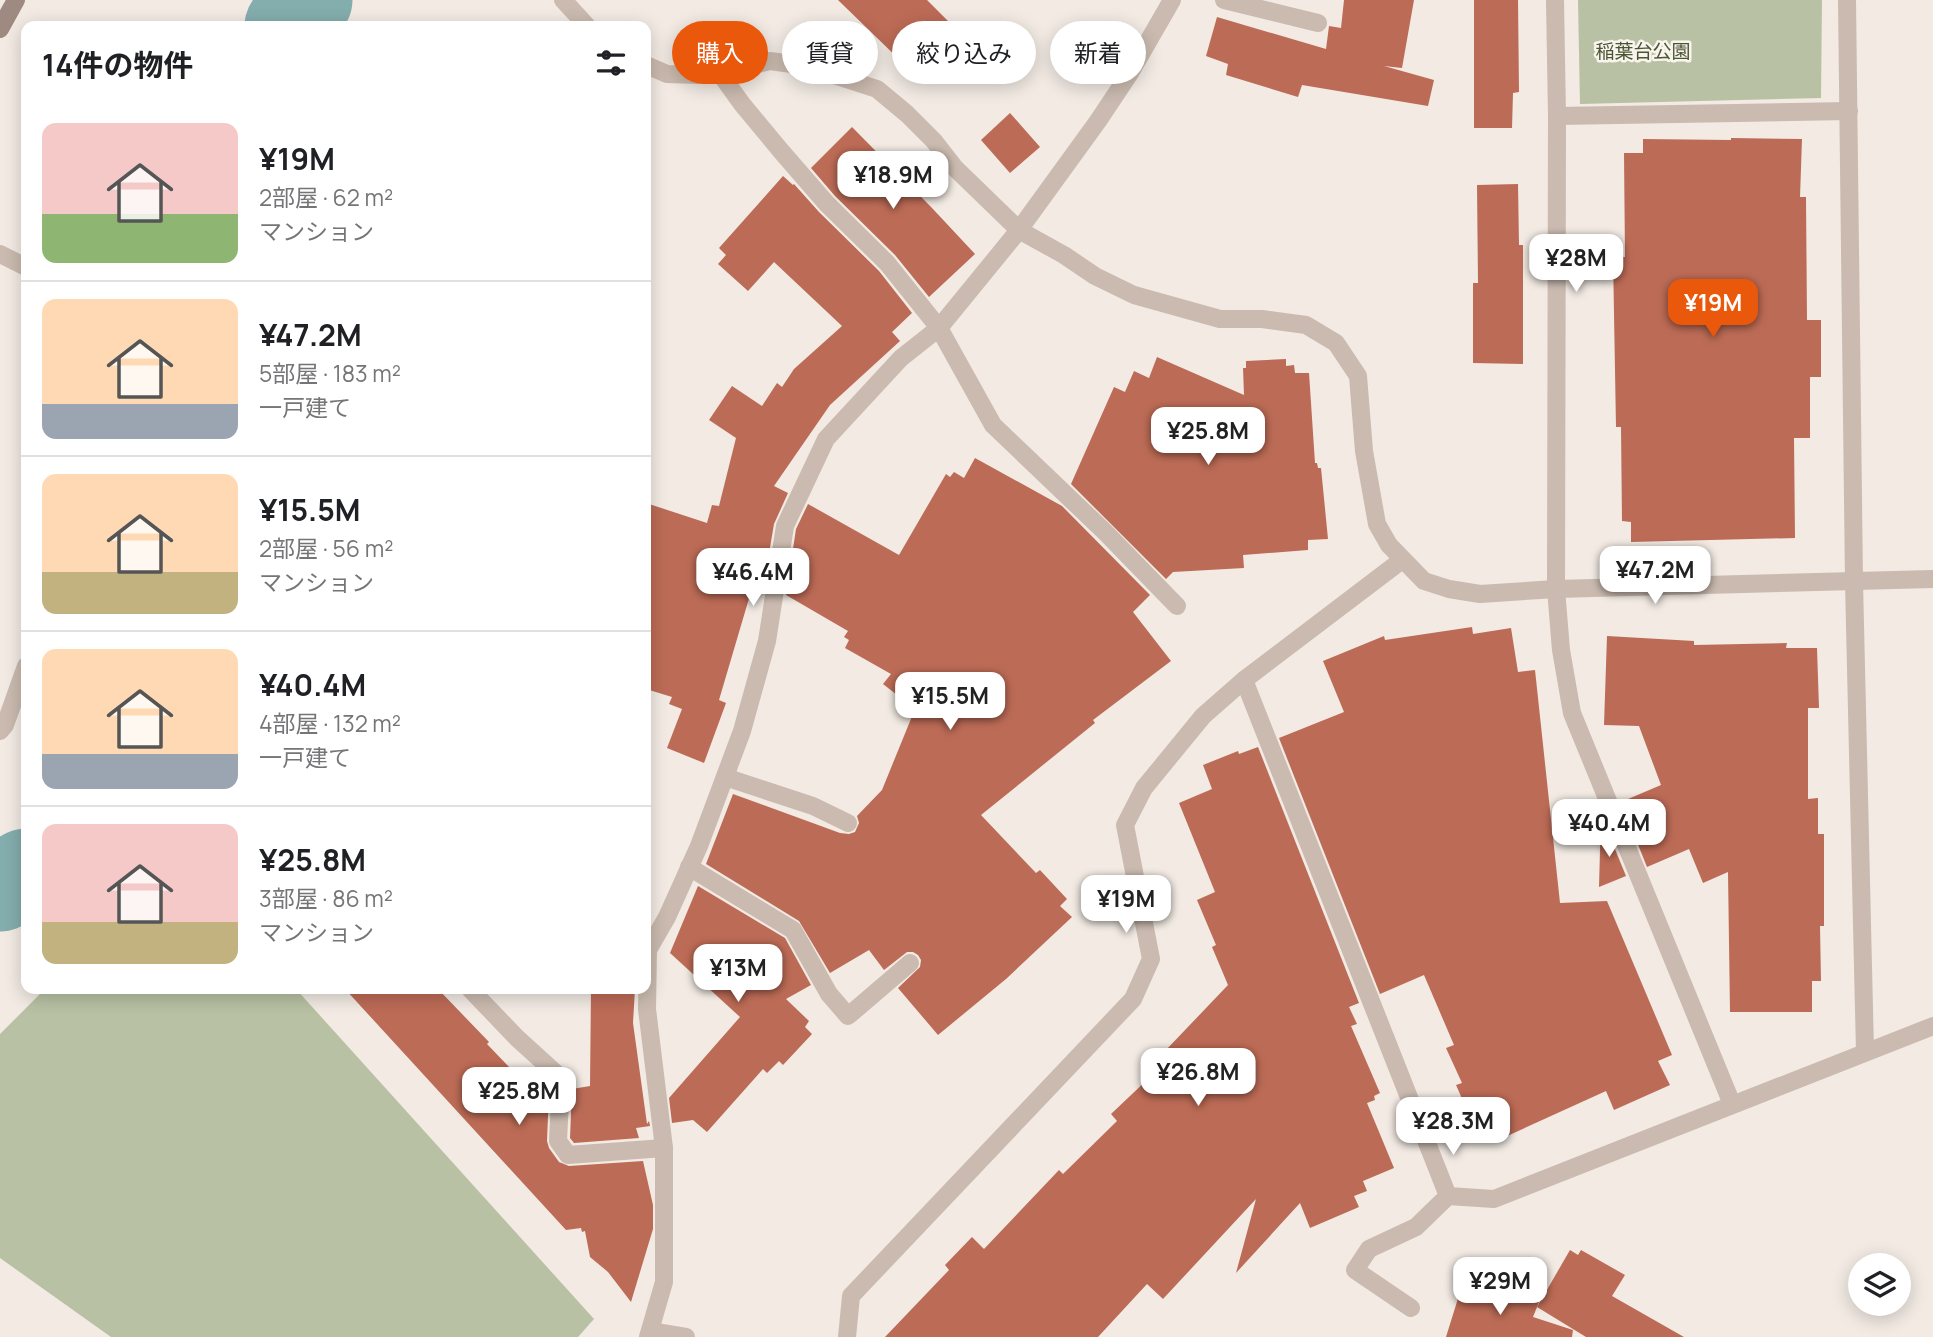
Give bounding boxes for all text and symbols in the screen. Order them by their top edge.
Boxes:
chip: 購入 [672,21,768,84]
chip: 賃貸 [782,21,878,84]
chip: 絞り込み [892,21,1036,84]
chip: 新着 [1050,21,1146,84]
park label: 稲葉台公園 [1595,38,1691,64]
text: 14件の物件 [42,44,193,85]
icon: filters [592,44,630,82]
text: ¥19M [259,138,335,179]
icon: home [98,151,182,235]
pin: ¥18.9M [836,152,950,211]
text: ¥18.9M [853,158,933,190]
text: 2部屋 · 62 m² [259,181,393,213]
text: マンション [259,215,374,247]
pin: ¥28M [1535,234,1617,294]
text: ¥28M [1545,241,1607,273]
pin: ¥19M [1672,280,1754,339]
text: ¥19M [1684,286,1742,318]
text: ¥47.2M [259,314,362,355]
icon: home [98,327,182,411]
text: 5部屋 · 183 m² [259,357,401,389]
text: 一戸建て [259,391,351,423]
pin: ¥25.8M [1151,407,1265,467]
text: ¥25.8M [1167,414,1249,446]
text: ¥15.5M [259,489,360,530]
icon: home [98,502,182,586]
text: 2部屋 · 56 m² [259,532,393,564]
pin: ¥47.2M [1598,546,1712,606]
pin: ¥46.4M [696,548,810,608]
text: ¥47.2M [1616,553,1694,585]
text: ¥46.4M [712,555,794,587]
text: マンション [259,566,374,598]
text: ¥40.4M [259,664,366,705]
pin: ¥15.5M [893,672,1007,732]
icon: home [98,677,182,761]
text: ¥15.5M [911,679,989,711]
text: 4部屋 · 132 m² [259,707,401,739]
text: 一戸建て [259,741,351,773]
pin: ¥40.4M [1552,800,1666,859]
text: ¥40.4M [1568,806,1650,838]
text: ¥25.8M [259,839,366,880]
icon: home [98,852,182,936]
pin: ¥19M [1085,876,1167,935]
text: 3部屋 · 86 m² [259,882,393,914]
text: ¥19M [1097,882,1155,914]
text: マンション [259,916,374,948]
pin: ¥13M [697,944,779,1004]
text: ¥13M [709,951,767,983]
pin: ¥26.8M [1141,1048,1255,1108]
text: ¥26.8M [1157,1055,1239,1087]
pin: ¥25.8M [462,1068,576,1127]
text: ¥25.8M [478,1074,560,1106]
pin: ¥28.3M [1396,1098,1510,1157]
text: ¥28.3M [1412,1104,1494,1136]
map controls [1848,1253,1911,1316]
button: layers [1848,1253,1911,1316]
pin: ¥29M [1459,1258,1541,1317]
text: ¥29M [1469,1264,1531,1296]

